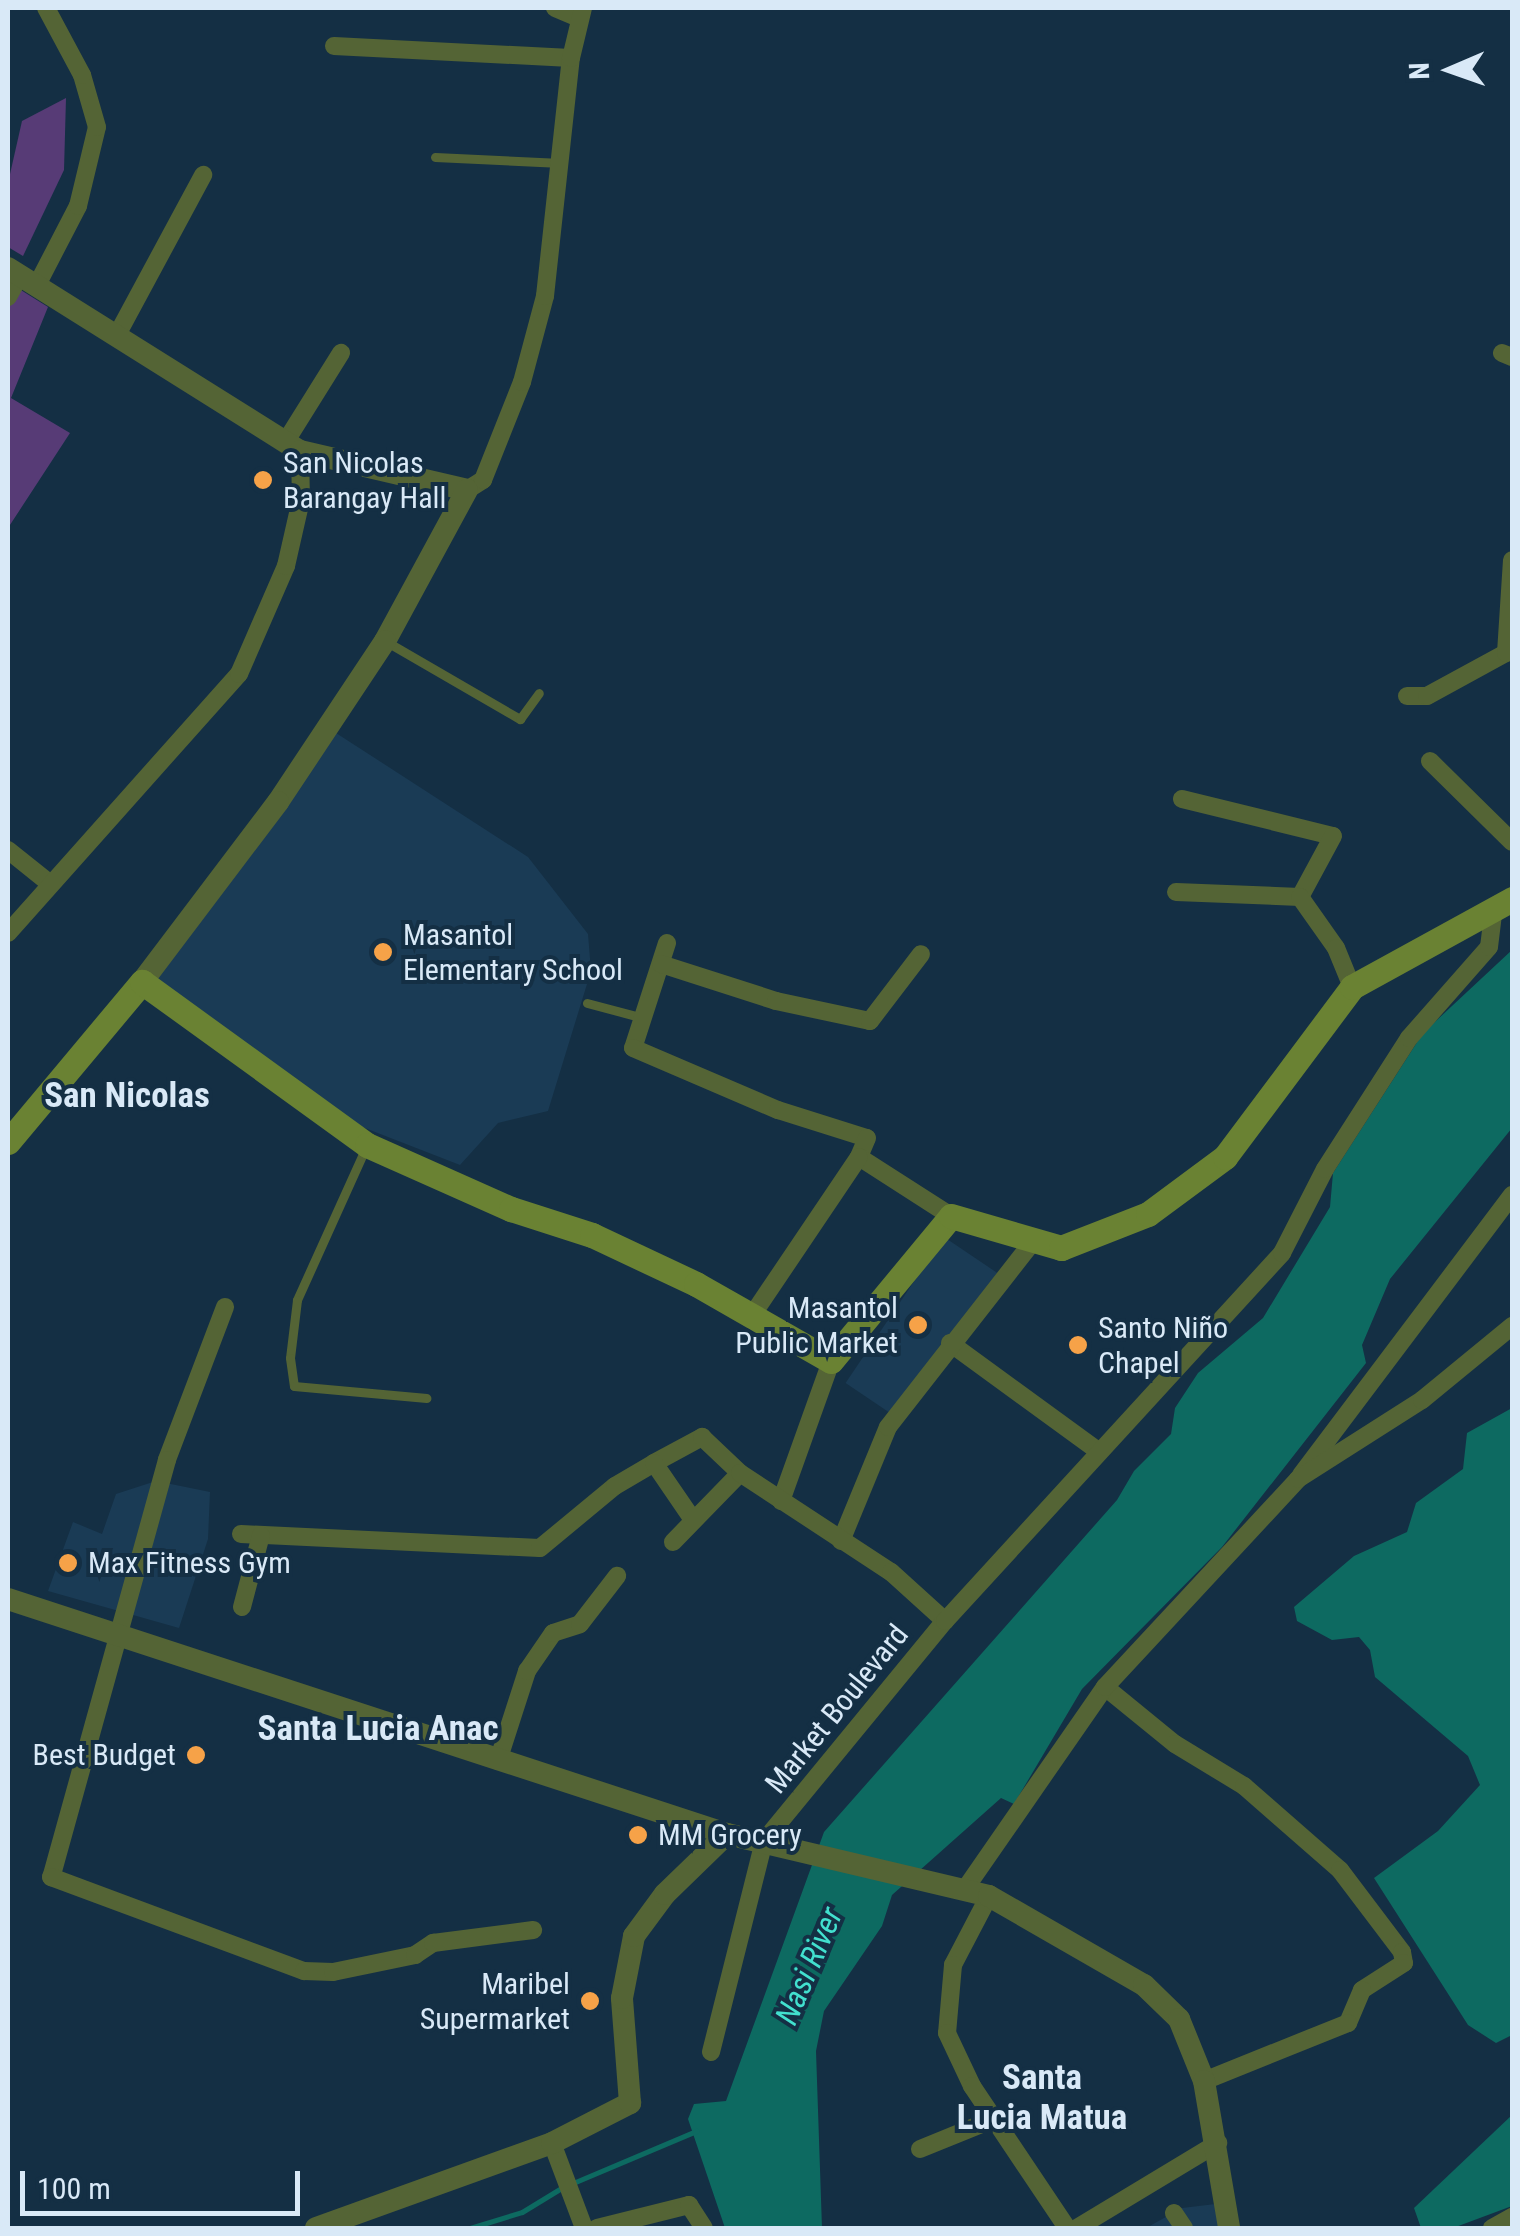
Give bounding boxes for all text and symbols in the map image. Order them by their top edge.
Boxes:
north arrow [1400,20,1500,120]
text: N [1403,62,1436,80]
place label: San Nicolas Barangay Hall [283,445,446,516]
marker: San Nicolas Barangay Hall [252,469,274,491]
place label: Masantol Elementary School [403,917,623,988]
marker: Masantol Elementary School [372,941,394,963]
district label: San Nicolas [44,1075,210,1117]
place label: Masantol Public Market [735,1290,898,1360]
place label: Santo Niño Chapel [1098,1310,1228,1380]
marker: Masantol Public Market [907,1314,929,1336]
marker: Santo Niño Chapel [1067,1334,1089,1356]
place label: Max Fitness Gym [88,1545,291,1581]
marker: Max Fitness Gym [57,1552,79,1574]
street label: Market Boulevard [758,1617,916,1801]
district label: Santa Lucia Anac [258,1708,498,1750]
place label: Best Budget [33,1737,176,1773]
marker: Best Budget [185,1744,207,1766]
place label: MM Grocery [658,1817,802,1853]
marker: MM Grocery [627,1824,649,1846]
water label: Nasi River [767,1902,851,2030]
place label: Maribel Supermarket [420,1966,570,2036]
marker: Maribel Supermarket [579,1990,601,2012]
district label: Santa Lucia Matua [957,2057,1127,2139]
scale bar [25,2151,305,2213]
text: 100 m [37,2171,111,2206]

